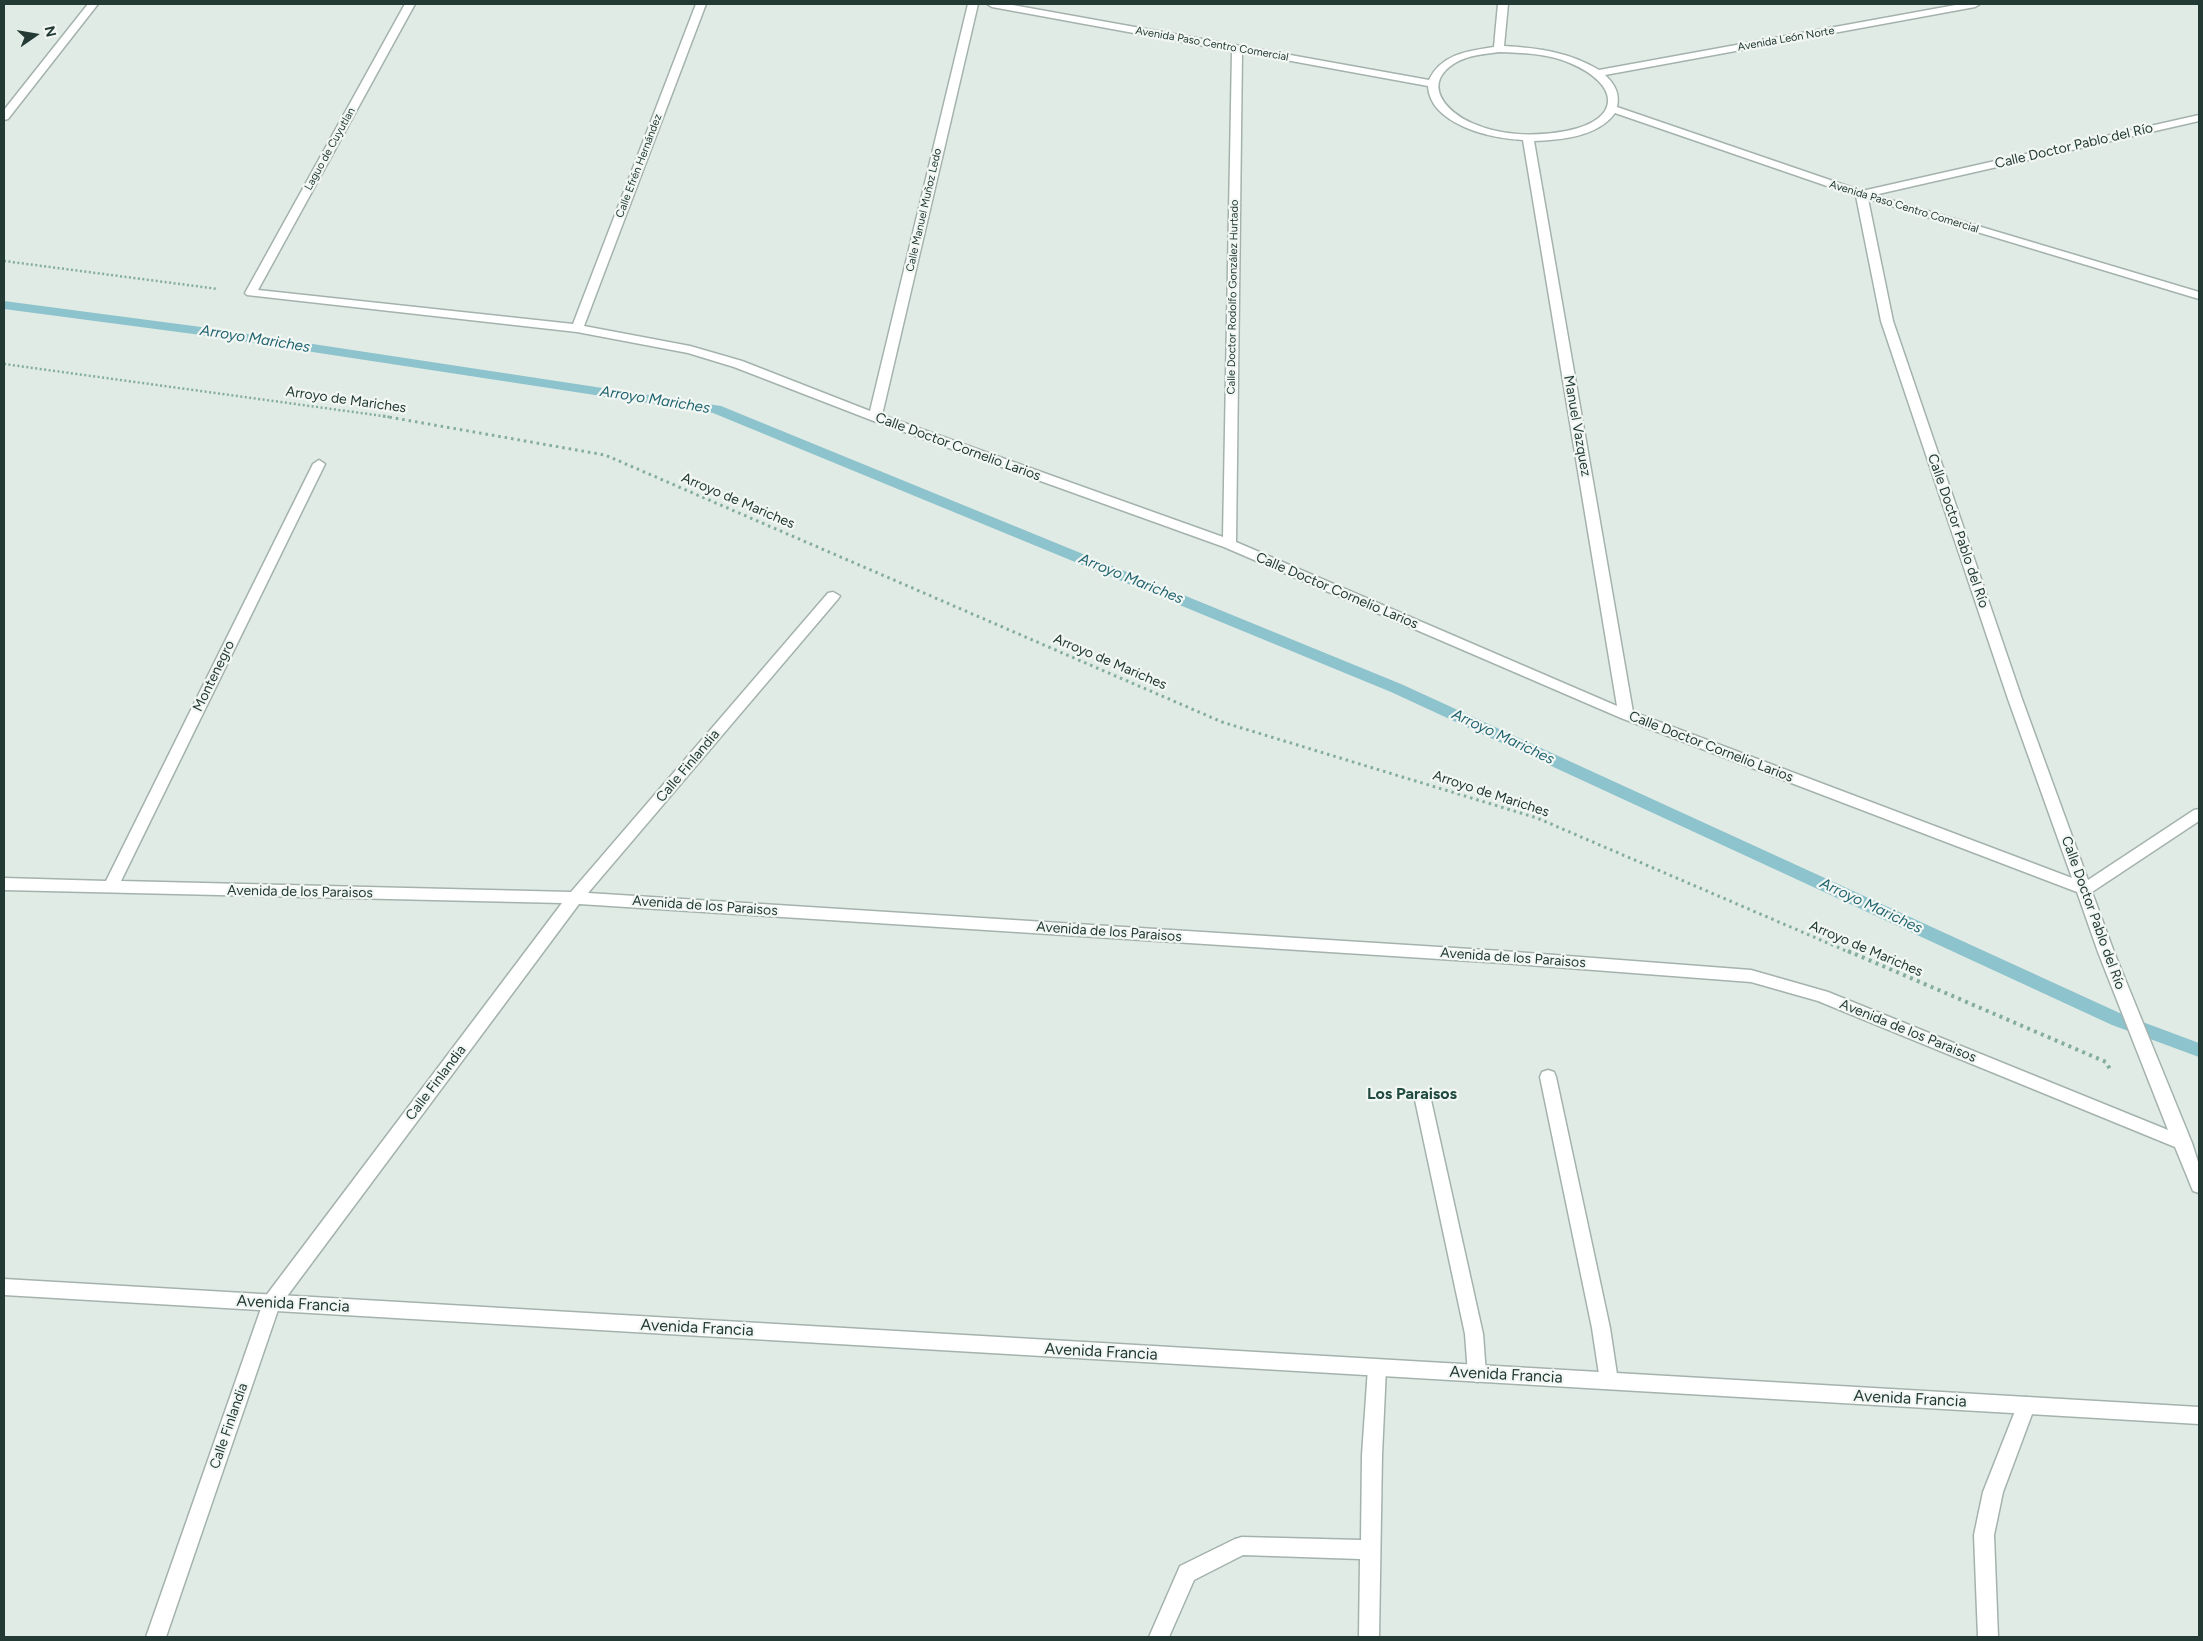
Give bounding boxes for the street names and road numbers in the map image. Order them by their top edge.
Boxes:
street label: Avenida Paso Centro Comercial [1134,24,1290,64]
street label: Avenida León Norte [1737,24,1835,54]
street label: Laguo de Cuyutlan [302,105,358,193]
street label: Calle Efrén Hernández [613,112,665,220]
street label: Calle Doctor Pablo del Río [1993,120,2155,172]
street label: Calle Manuel Muñoz Ledo [903,147,945,273]
street label: Avenida Paso Centro Comercial [1828,178,1980,236]
street label: Calle Doctor Rodolfo González Hurtado [1225,200,1241,394]
street label: Manuel Vazquez [1560,374,1594,478]
street label: Arroyo de Mariches [285,383,407,417]
street label: Calle Doctor Cornelio Larios [873,409,1043,485]
street label: Calle Doctor Pablo del Río [1924,452,1992,610]
street label: Arroyo de Mariches [679,470,797,532]
street label: Calle Doctor Cornelio Larios [1253,549,1421,633]
street label: Arroyo de Mariches [1051,631,1169,693]
street label: Montenegro [190,638,238,714]
street label: Calle Doctor Cornelio Larios [1626,708,1796,786]
street label: Calle Finlandia [653,726,723,806]
street label: Arroyo de Mariches [1431,767,1551,821]
street label: Calle Doctor Pablo del Río [2057,834,2129,992]
street label: Avenida de los Paraisos [227,882,373,902]
street label: Avenida de los Paraisos [632,893,778,919]
street label: Arroyo de Mariches [1807,918,1925,980]
street label: Avenida de los Paraisos [1036,919,1182,945]
street label: Avenida de los Paraisos [1440,945,1586,971]
street label: Avenida de los Paraisos [1837,996,1979,1066]
street label: Calle Finlandia [402,1042,470,1124]
street label: Avenida Francia [236,1291,350,1317]
street label: Avenida Francia [640,1315,754,1341]
street label: Avenida Francia [1044,1339,1158,1365]
street label: Avenida Francia [1449,1362,1563,1388]
street label: Calle Finlandia [206,1381,252,1471]
street label: Avenida Francia [1853,1386,1967,1412]

